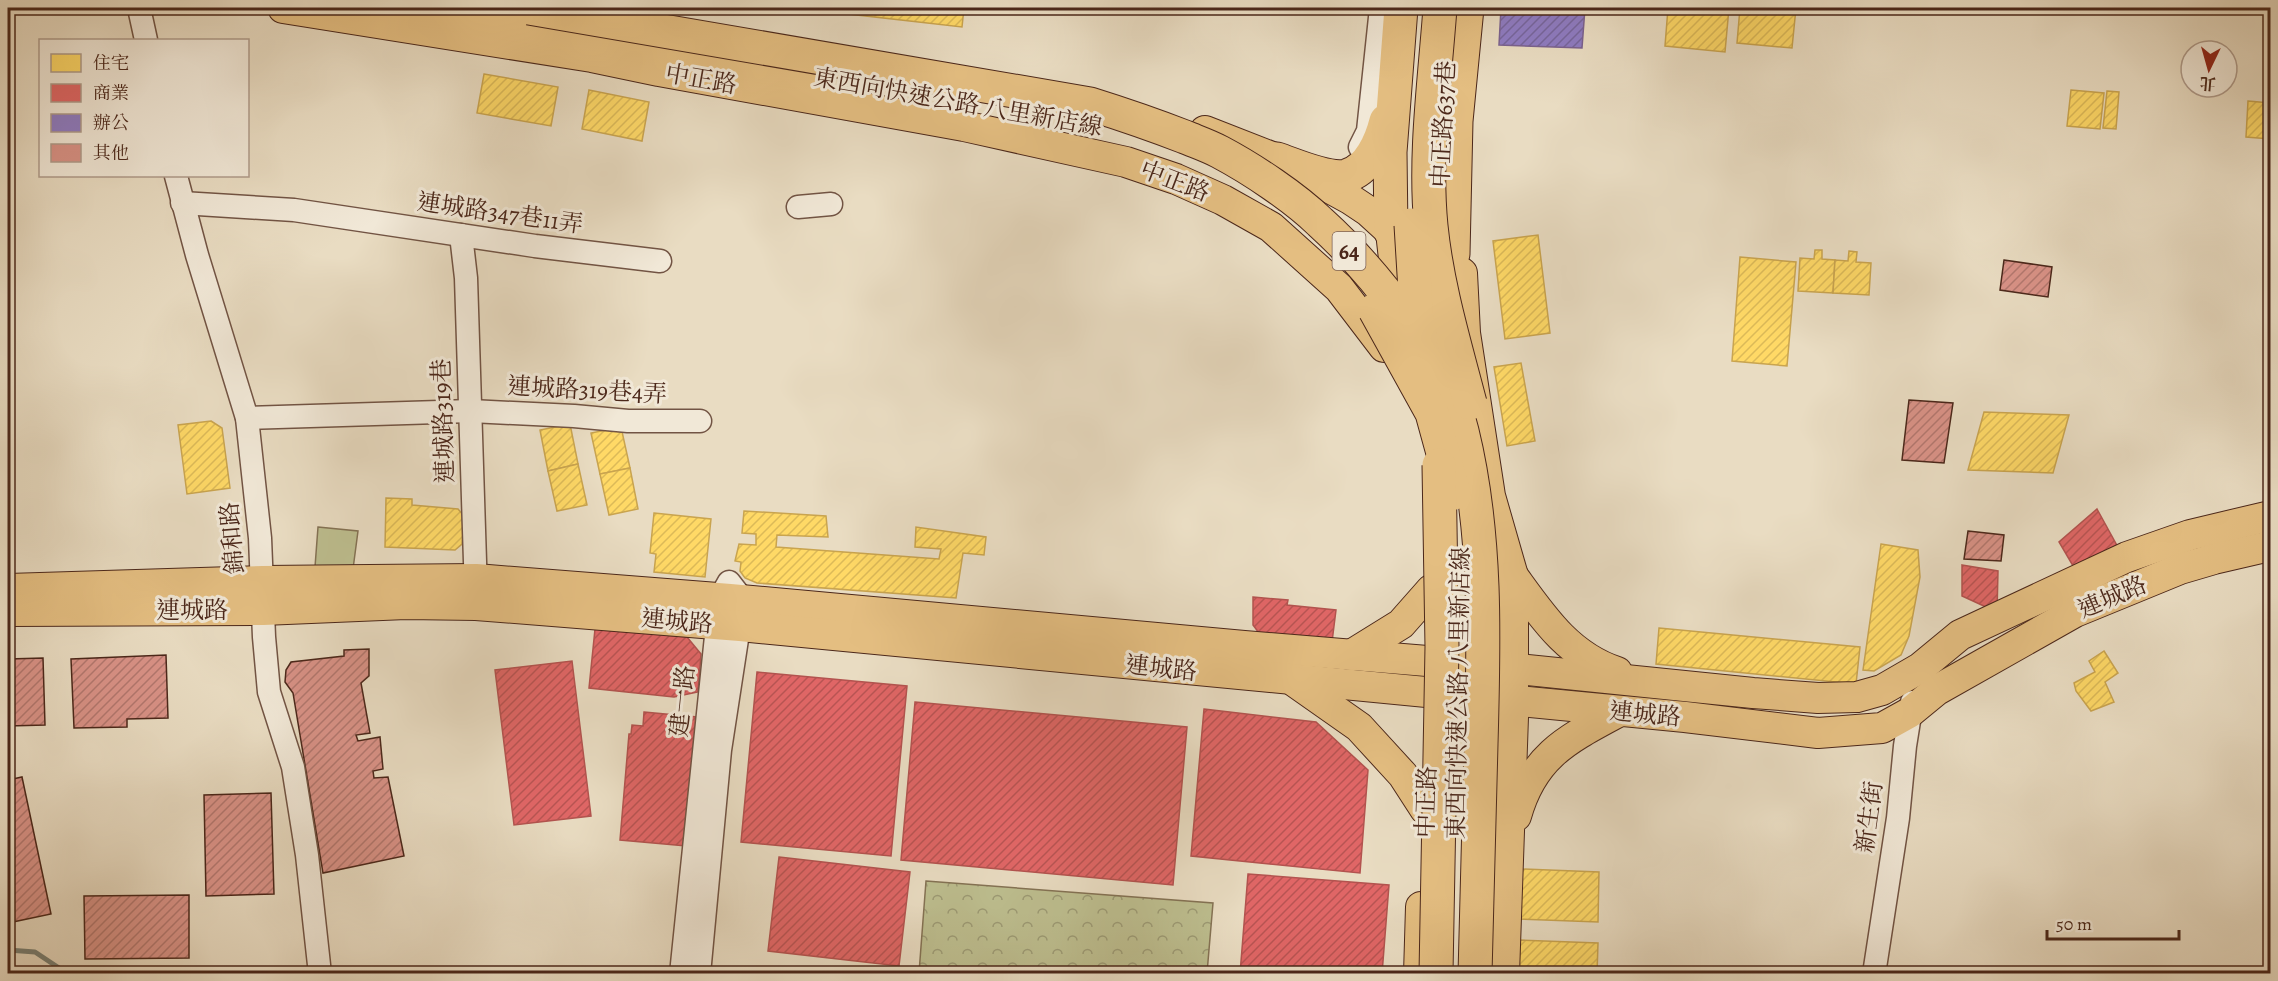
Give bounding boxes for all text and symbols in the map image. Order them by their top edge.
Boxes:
legend [39,39,249,177]
north arrow [2179,39,2239,99]
text: 住宅 [93,51,129,75]
street label: 中正路 [663,57,739,101]
street label: 中正路637巷 [1424,60,1462,188]
street label: 東西向快速公路 八里新店線 [811,61,1105,143]
text: 北 [2199,71,2217,95]
text: 商業 [93,81,129,105]
text: 辦公 [93,111,129,135]
text: 其他 [93,141,129,165]
street label: 中正路 [1136,153,1214,209]
street label: 連城路347巷11弄 [415,186,585,240]
road number: 64 [1332,232,1366,270]
street label: 連城路319巷 [425,358,461,484]
street label: 連城路319巷4弄 [506,370,668,410]
street label: 錦和路 [213,501,251,575]
street label: 東西向快速公路 八里新店線 [1439,546,1477,840]
street label: 連城路 [2073,568,2151,626]
street label: 連城路 [156,594,228,626]
street label: 連城路 [640,602,714,640]
street label: 連城路 [1124,648,1198,688]
street label: 建一路 [662,664,702,738]
street label: 連城路 [1608,695,1682,733]
street label: 中正路 [1409,765,1443,839]
street label: 新生街 [1848,779,1890,855]
scale bar [2047,903,2179,941]
text: 50 m [2056,912,2092,936]

